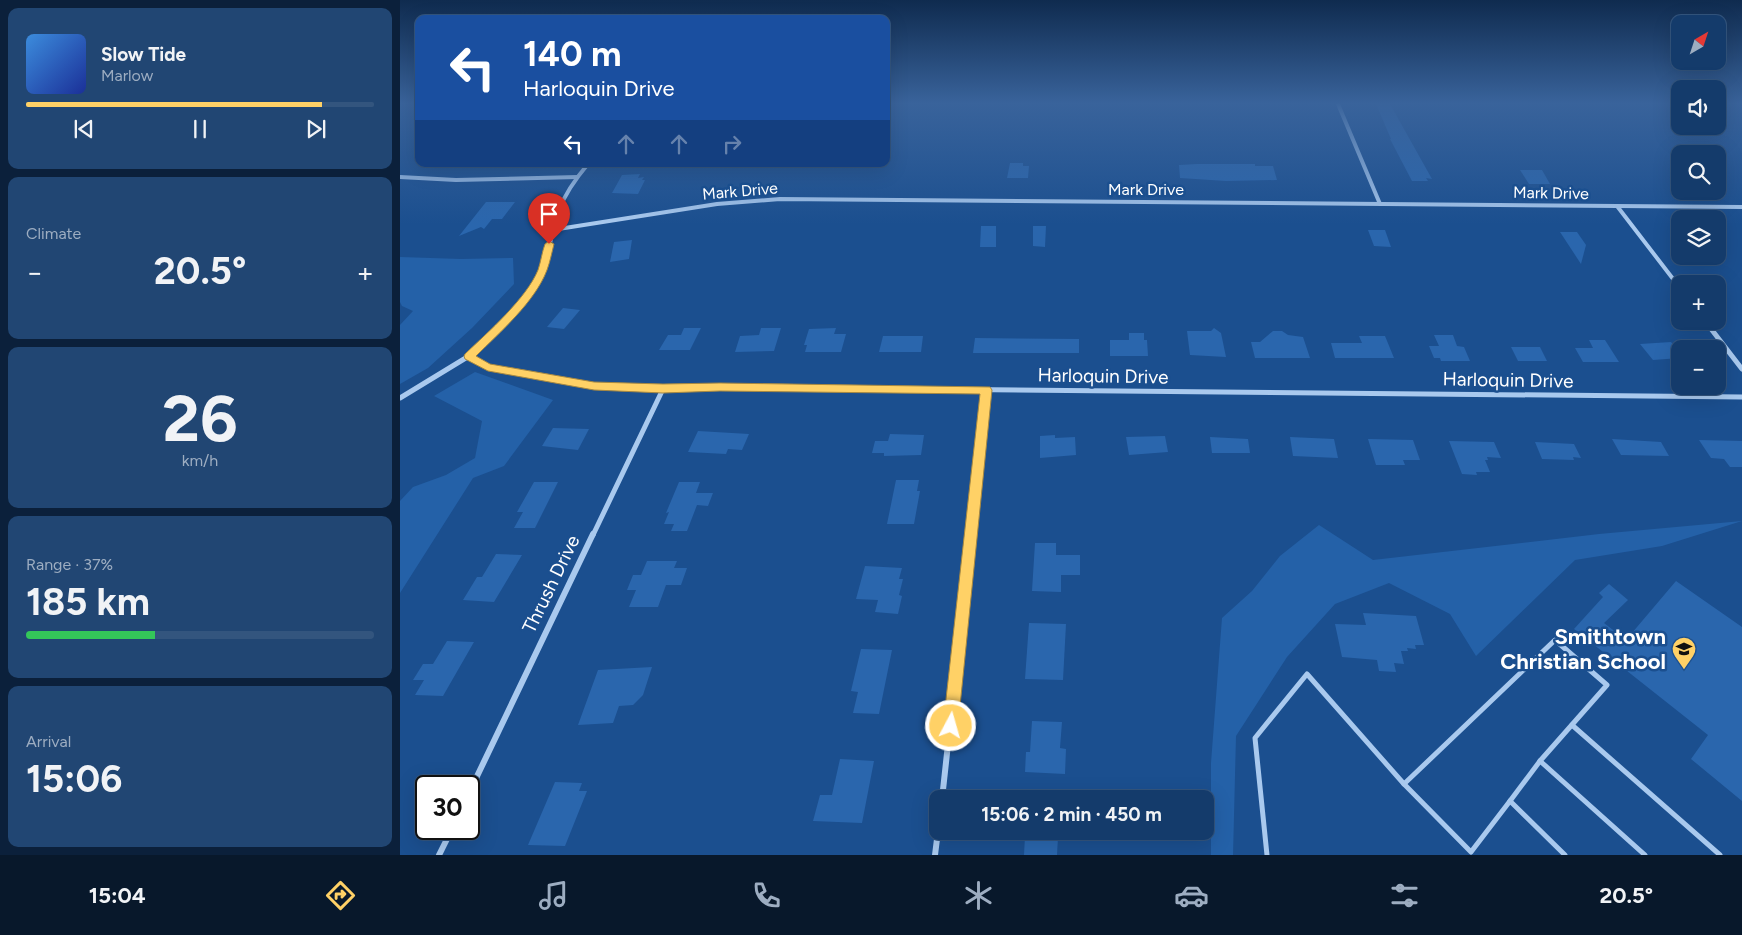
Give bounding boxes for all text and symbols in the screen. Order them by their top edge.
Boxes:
north arrow [1671,15,1726,70]
map controls [1671,15,1726,395]
text: 140 m [523,33,621,75]
icon: left [440,35,505,100]
text: Slow Tide [101,43,186,66]
text: Marlow [101,66,153,85]
text: Harloquin Drive [523,75,674,102]
button: sound [1671,80,1726,135]
icon: previous [70,115,98,143]
icon: pause [186,115,214,143]
icon: next [302,115,330,143]
icon: left [559,130,587,158]
icon: ahead [612,130,640,158]
icon: ahead [665,130,693,158]
icon: right [718,130,746,158]
button: search [1671,145,1726,200]
street label: Mark Drive [701,178,779,204]
street label: Mark Drive [1108,180,1184,199]
street label: Mark Drive [1513,183,1589,203]
pin [528,193,570,244]
icon: arrive [535,200,563,228]
button: layers [1671,210,1726,265]
text: Climate [26,224,81,243]
text: 20.5° [154,248,246,294]
text: − [26,255,43,289]
text: + [357,255,374,289]
button: + [1671,275,1726,330]
button: − [1671,340,1726,395]
street label: Harloquin Drive [1037,363,1169,389]
street label: Harloquin Drive [1442,367,1574,393]
text: 26 [162,379,238,457]
text: km/h [182,451,218,470]
street label: Thrush Drive [517,531,585,637]
text: Range · 37% [26,555,113,574]
text: 185 km [26,579,150,625]
place label: Smithtown Christian School [1500,623,1666,675]
school or university icon: Smithtown Christian School [1671,636,1697,670]
position arrow [924,699,976,751]
text: Arrival [26,732,71,751]
text: 15:06 [26,756,122,802]
speed limit sign: 30 [415,775,480,840]
text: 15:06 · 2 min · 450 m [981,803,1162,826]
icon: directions [323,878,358,913]
icon: music [536,878,571,913]
icon: phone [749,878,784,913]
icon: climate [961,878,996,913]
icon: car [1174,878,1209,913]
icon: filters [1387,878,1422,913]
text: 15:04 [89,882,146,909]
text: 20.5° [1600,882,1653,909]

